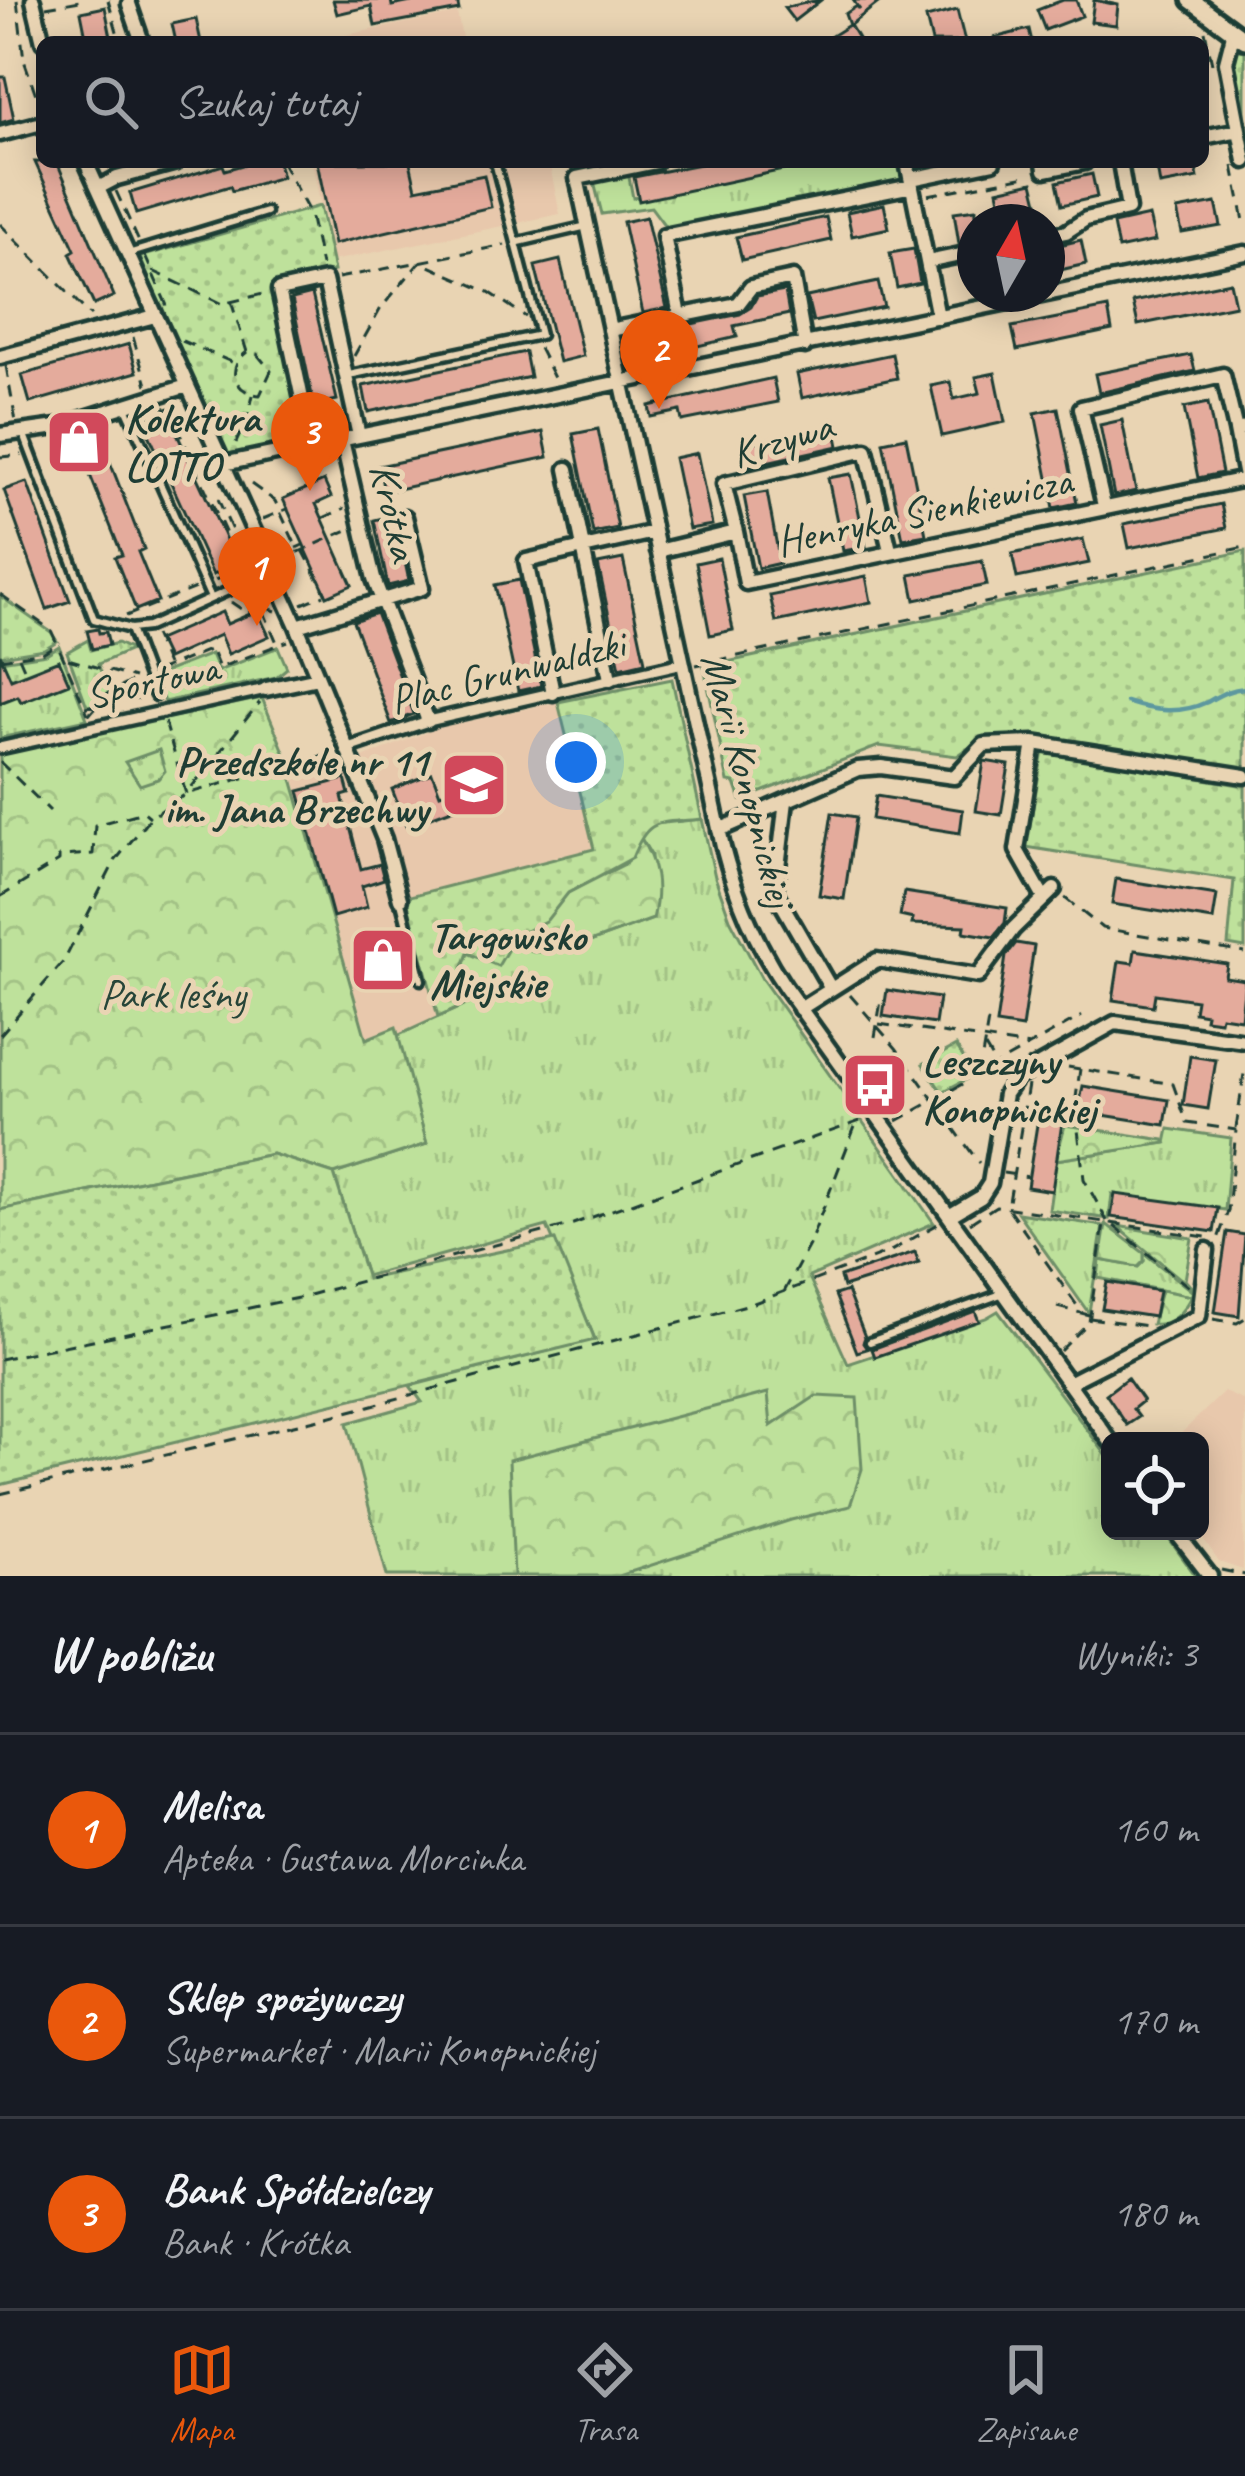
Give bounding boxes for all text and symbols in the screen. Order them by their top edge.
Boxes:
search box [36,36,1209,168]
icon: search [78,69,144,135]
text: Szukaj tutaj [174,74,357,131]
north arrow [957,204,1065,312]
pin: 2 [620,310,698,409]
place label: Kolektura LOTTO [125,392,263,493]
pin: 3 [271,392,349,491]
street label: Krzywa [725,399,842,480]
shop icon: Kolektura LOTTO [44,407,114,477]
street label: Henryka Sienkiewicza [772,453,1080,568]
street label: Krótka [357,458,431,568]
pin: 1 [218,527,296,626]
street label: Plac Grunwaldzki [384,616,635,727]
street label: Sportowa [81,640,227,721]
street label: Marii Konopnickiej [689,647,808,917]
your location [546,732,606,792]
place label: Przedszkole nr 11 im. Jana Brzechwy [164,735,432,836]
school or university icon: Przedszkole nr 11 im. Jana Brzechwy [439,750,509,820]
place label: Targowisko Miejskie [430,910,588,1011]
shop icon: Targowisko Miejskie [348,925,418,995]
park label: Park leśny [100,968,248,1021]
place label: Leszczyny Konopnickiej [922,1035,1102,1136]
bus stop icon: Leszczyny Konopnickiej [840,1050,910,1120]
map controls [1101,1432,1209,1540]
button: locate [1101,1432,1209,1540]
text: W pobliżu [48,1622,211,1686]
text: Wyniki: 3 [1074,1630,1197,1679]
text: Melisa [162,1777,262,1834]
text: 1 [78,1805,96,1854]
text: 160 m [1113,1805,1197,1854]
text: Apteka · Gustawa Morcinka [162,1834,523,1883]
text: Sklep spożywczy [162,1969,401,2026]
text: 2 [78,1997,96,2046]
text: 170 m [1113,1997,1197,2046]
text: Supermarket · Marii Konopnickiej [162,2026,596,2075]
text: Bank Spółdzielczy [162,2161,429,2218]
text: 3 [78,2189,96,2238]
text: 180 m [1113,2189,1197,2238]
text: Bank · Krótka [162,2218,349,2267]
tab: Mapa [169,2337,235,2451]
tab: Trasa [572,2337,638,2451]
tab: Zapisane [976,2337,1076,2451]

